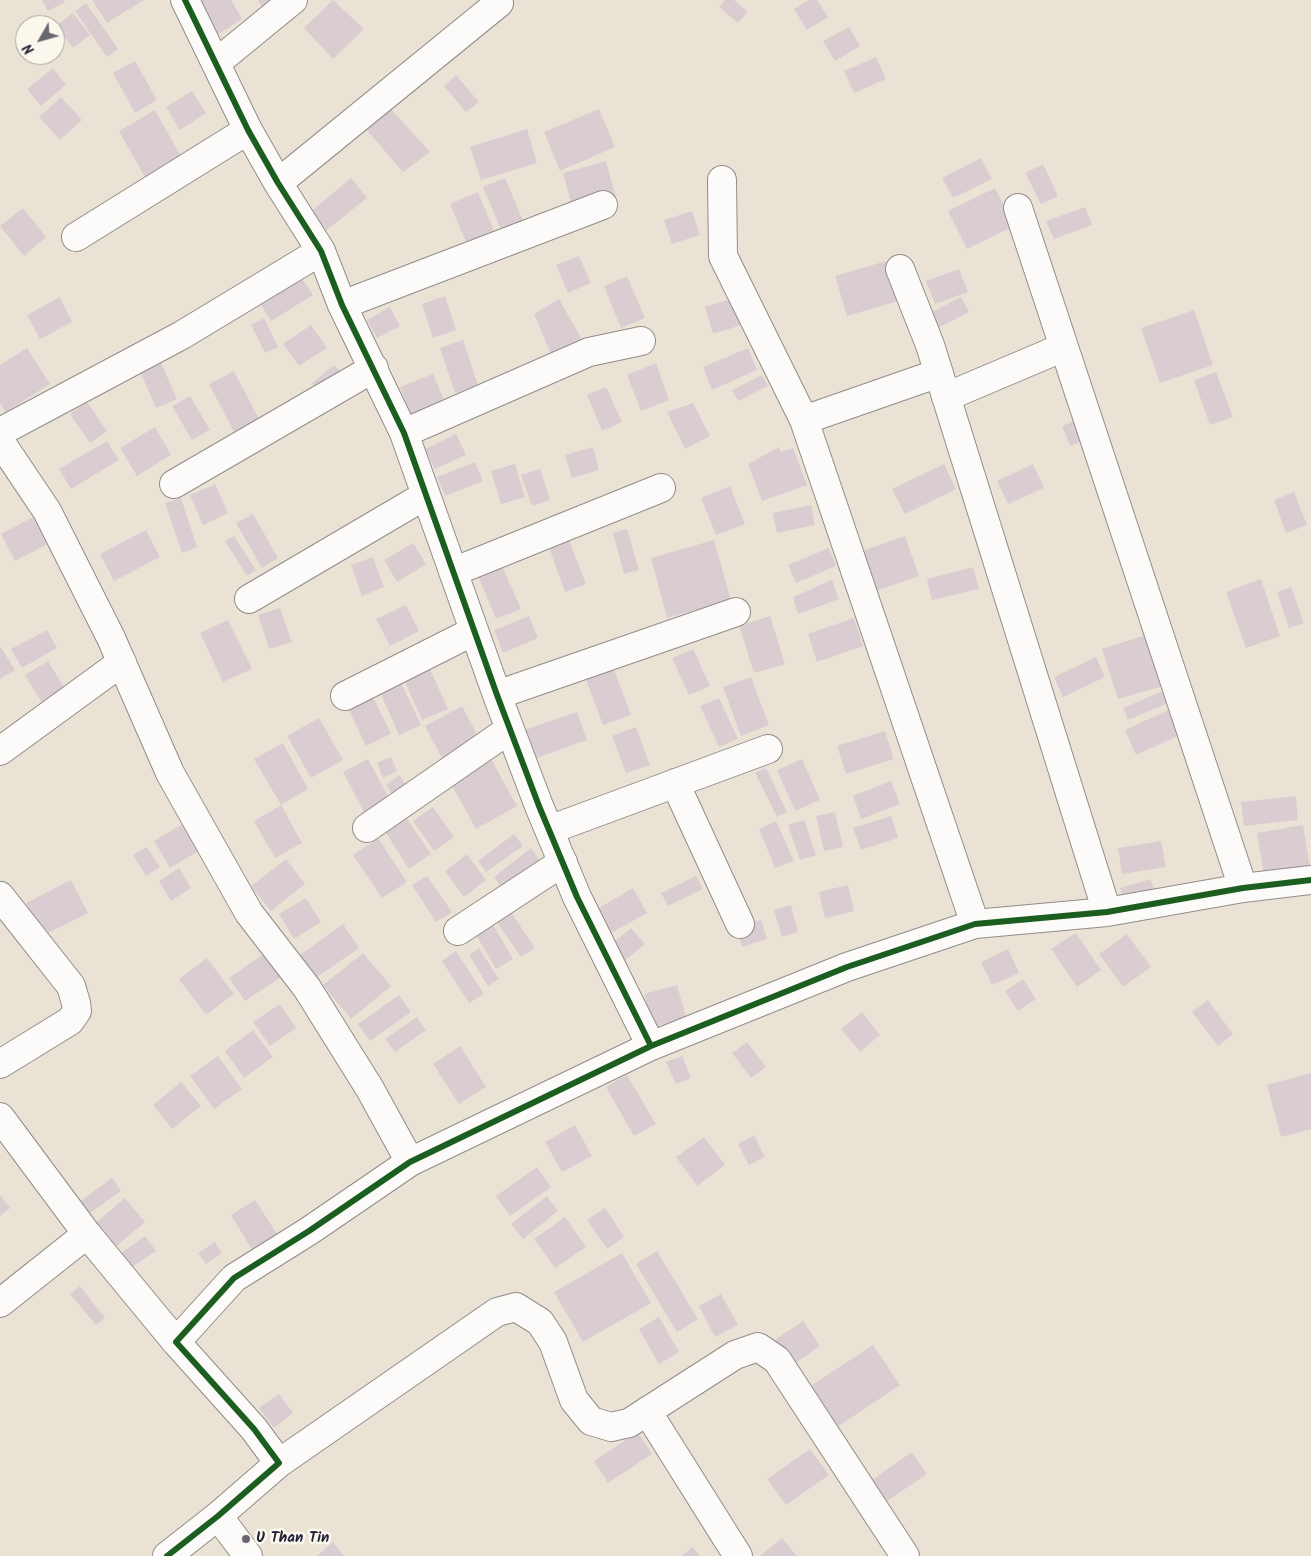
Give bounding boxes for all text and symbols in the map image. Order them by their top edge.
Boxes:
north arrow [15,15,65,65]
text: N [18,38,40,59]
place label: U Than Tin [256,1530,329,1548]
marker: U Than Tin [240,1533,252,1545]

